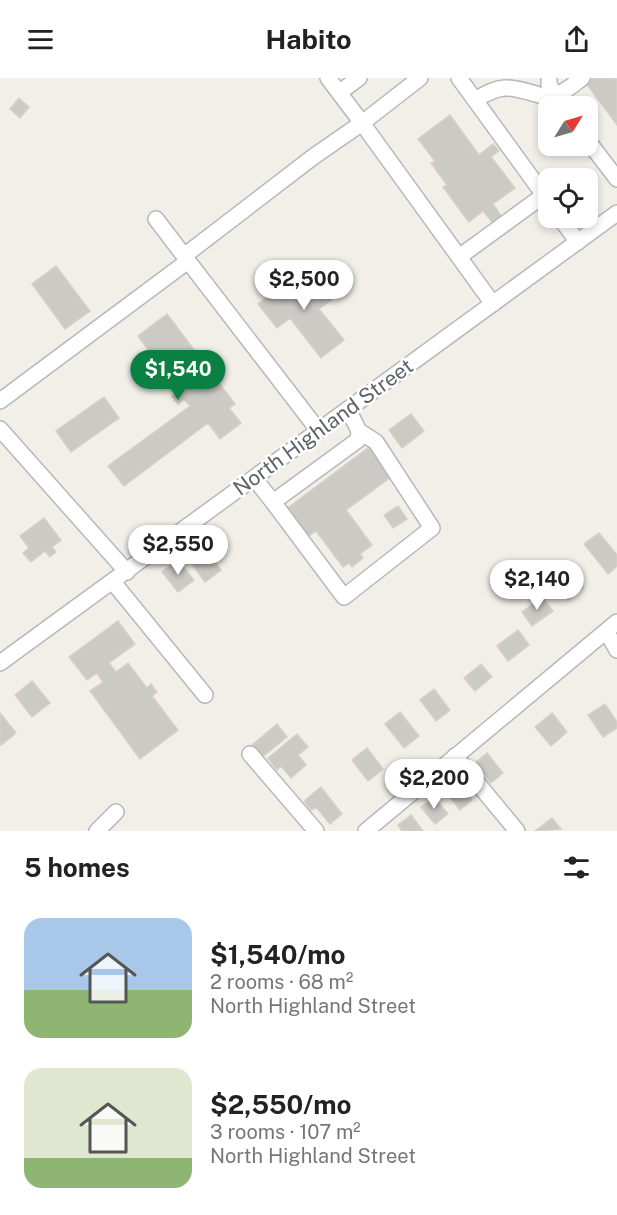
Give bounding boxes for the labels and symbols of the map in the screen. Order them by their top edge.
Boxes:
north arrow [538,96,598,156]
pin: $2,500 [255,260,353,311]
pin: $1,540 [129,350,227,401]
street label: North Highland Street [228,353,418,501]
pin: $2,550 [129,525,227,576]
pin: $2,140 [488,560,586,611]
pin: $2,200 [385,759,483,810]

